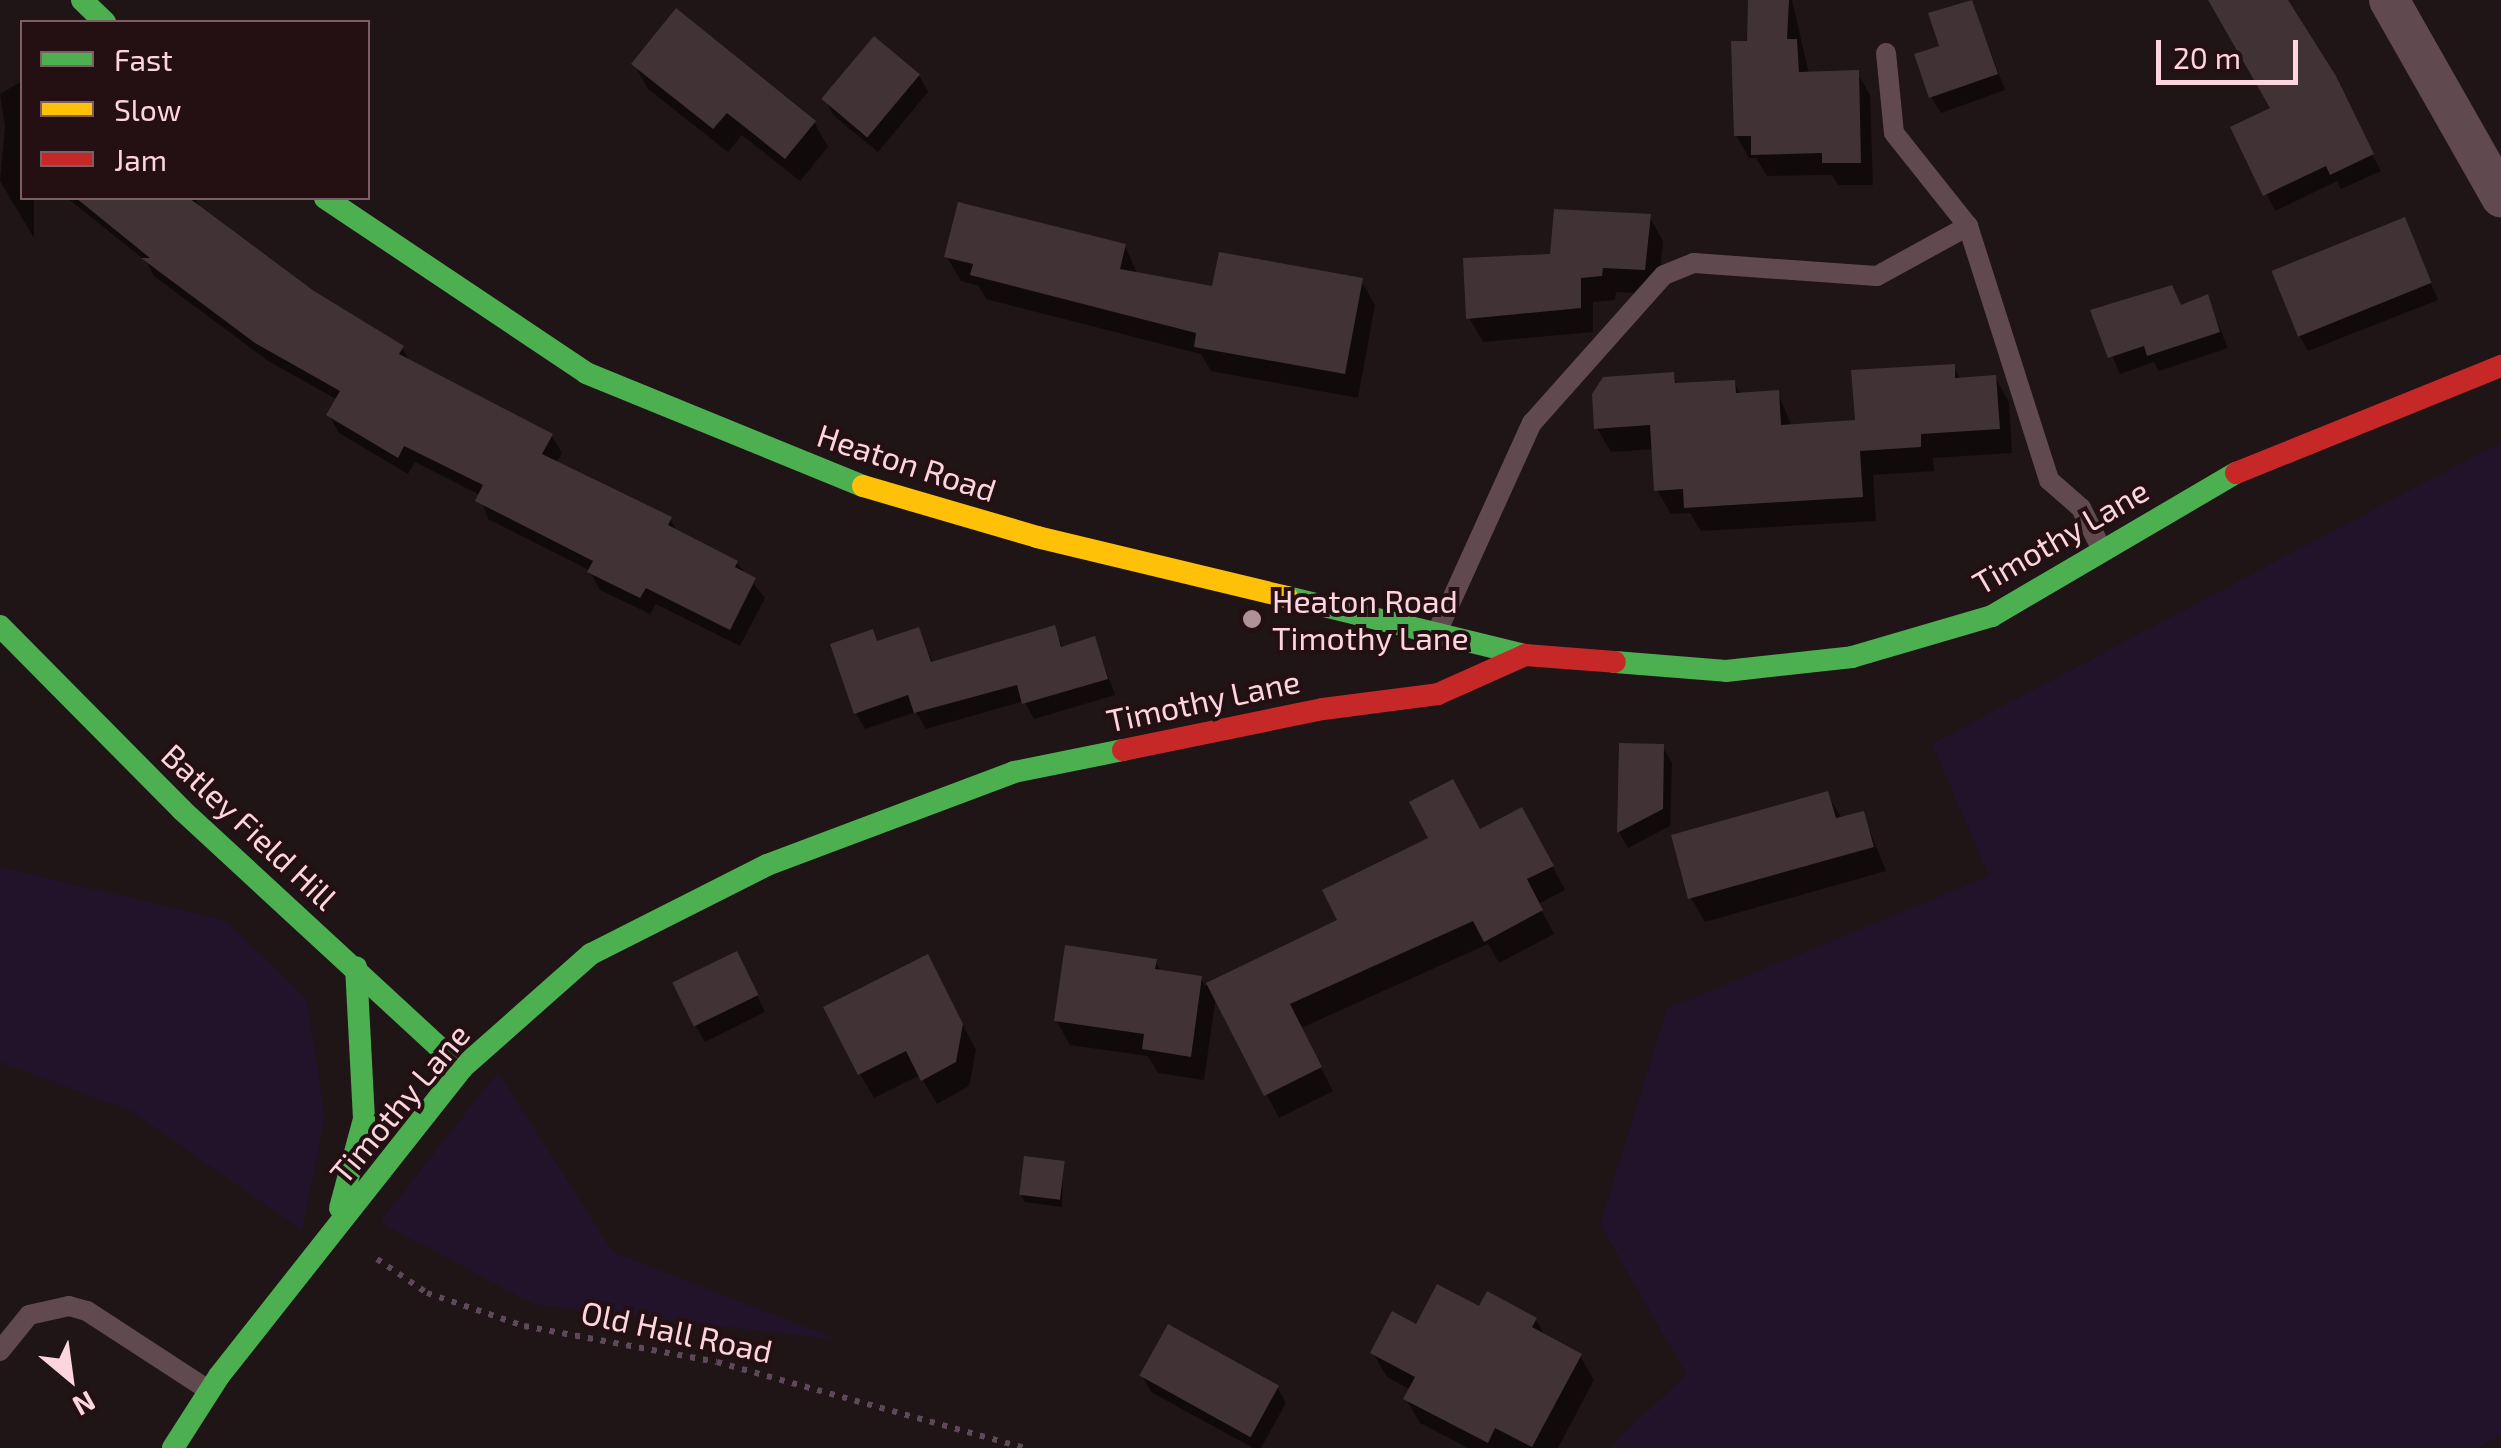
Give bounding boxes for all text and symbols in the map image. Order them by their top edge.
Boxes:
legend [20,20,370,200]
scale bar [2161,20,2304,82]
text: 20 m [2173,39,2241,75]
text: Fast [114,41,173,77]
text: Slow [114,91,181,127]
text: Jam [114,141,167,177]
street label: Heaton Road [813,415,1001,509]
street label: Timothy Lane [1965,470,2155,602]
place label: Heaton Road Timothy Lane [1272,582,1469,657]
marker: Heaton Road Timothy Lane [1241,608,1263,630]
street label: Timothy Lane [1102,661,1304,739]
street label: Batley Field Hill [154,735,346,917]
street label: Timothy Lane [321,1015,477,1191]
street label: Old Hall Road [578,1292,776,1370]
north arrow [20,1328,120,1428]
text: N [67,1384,102,1424]

